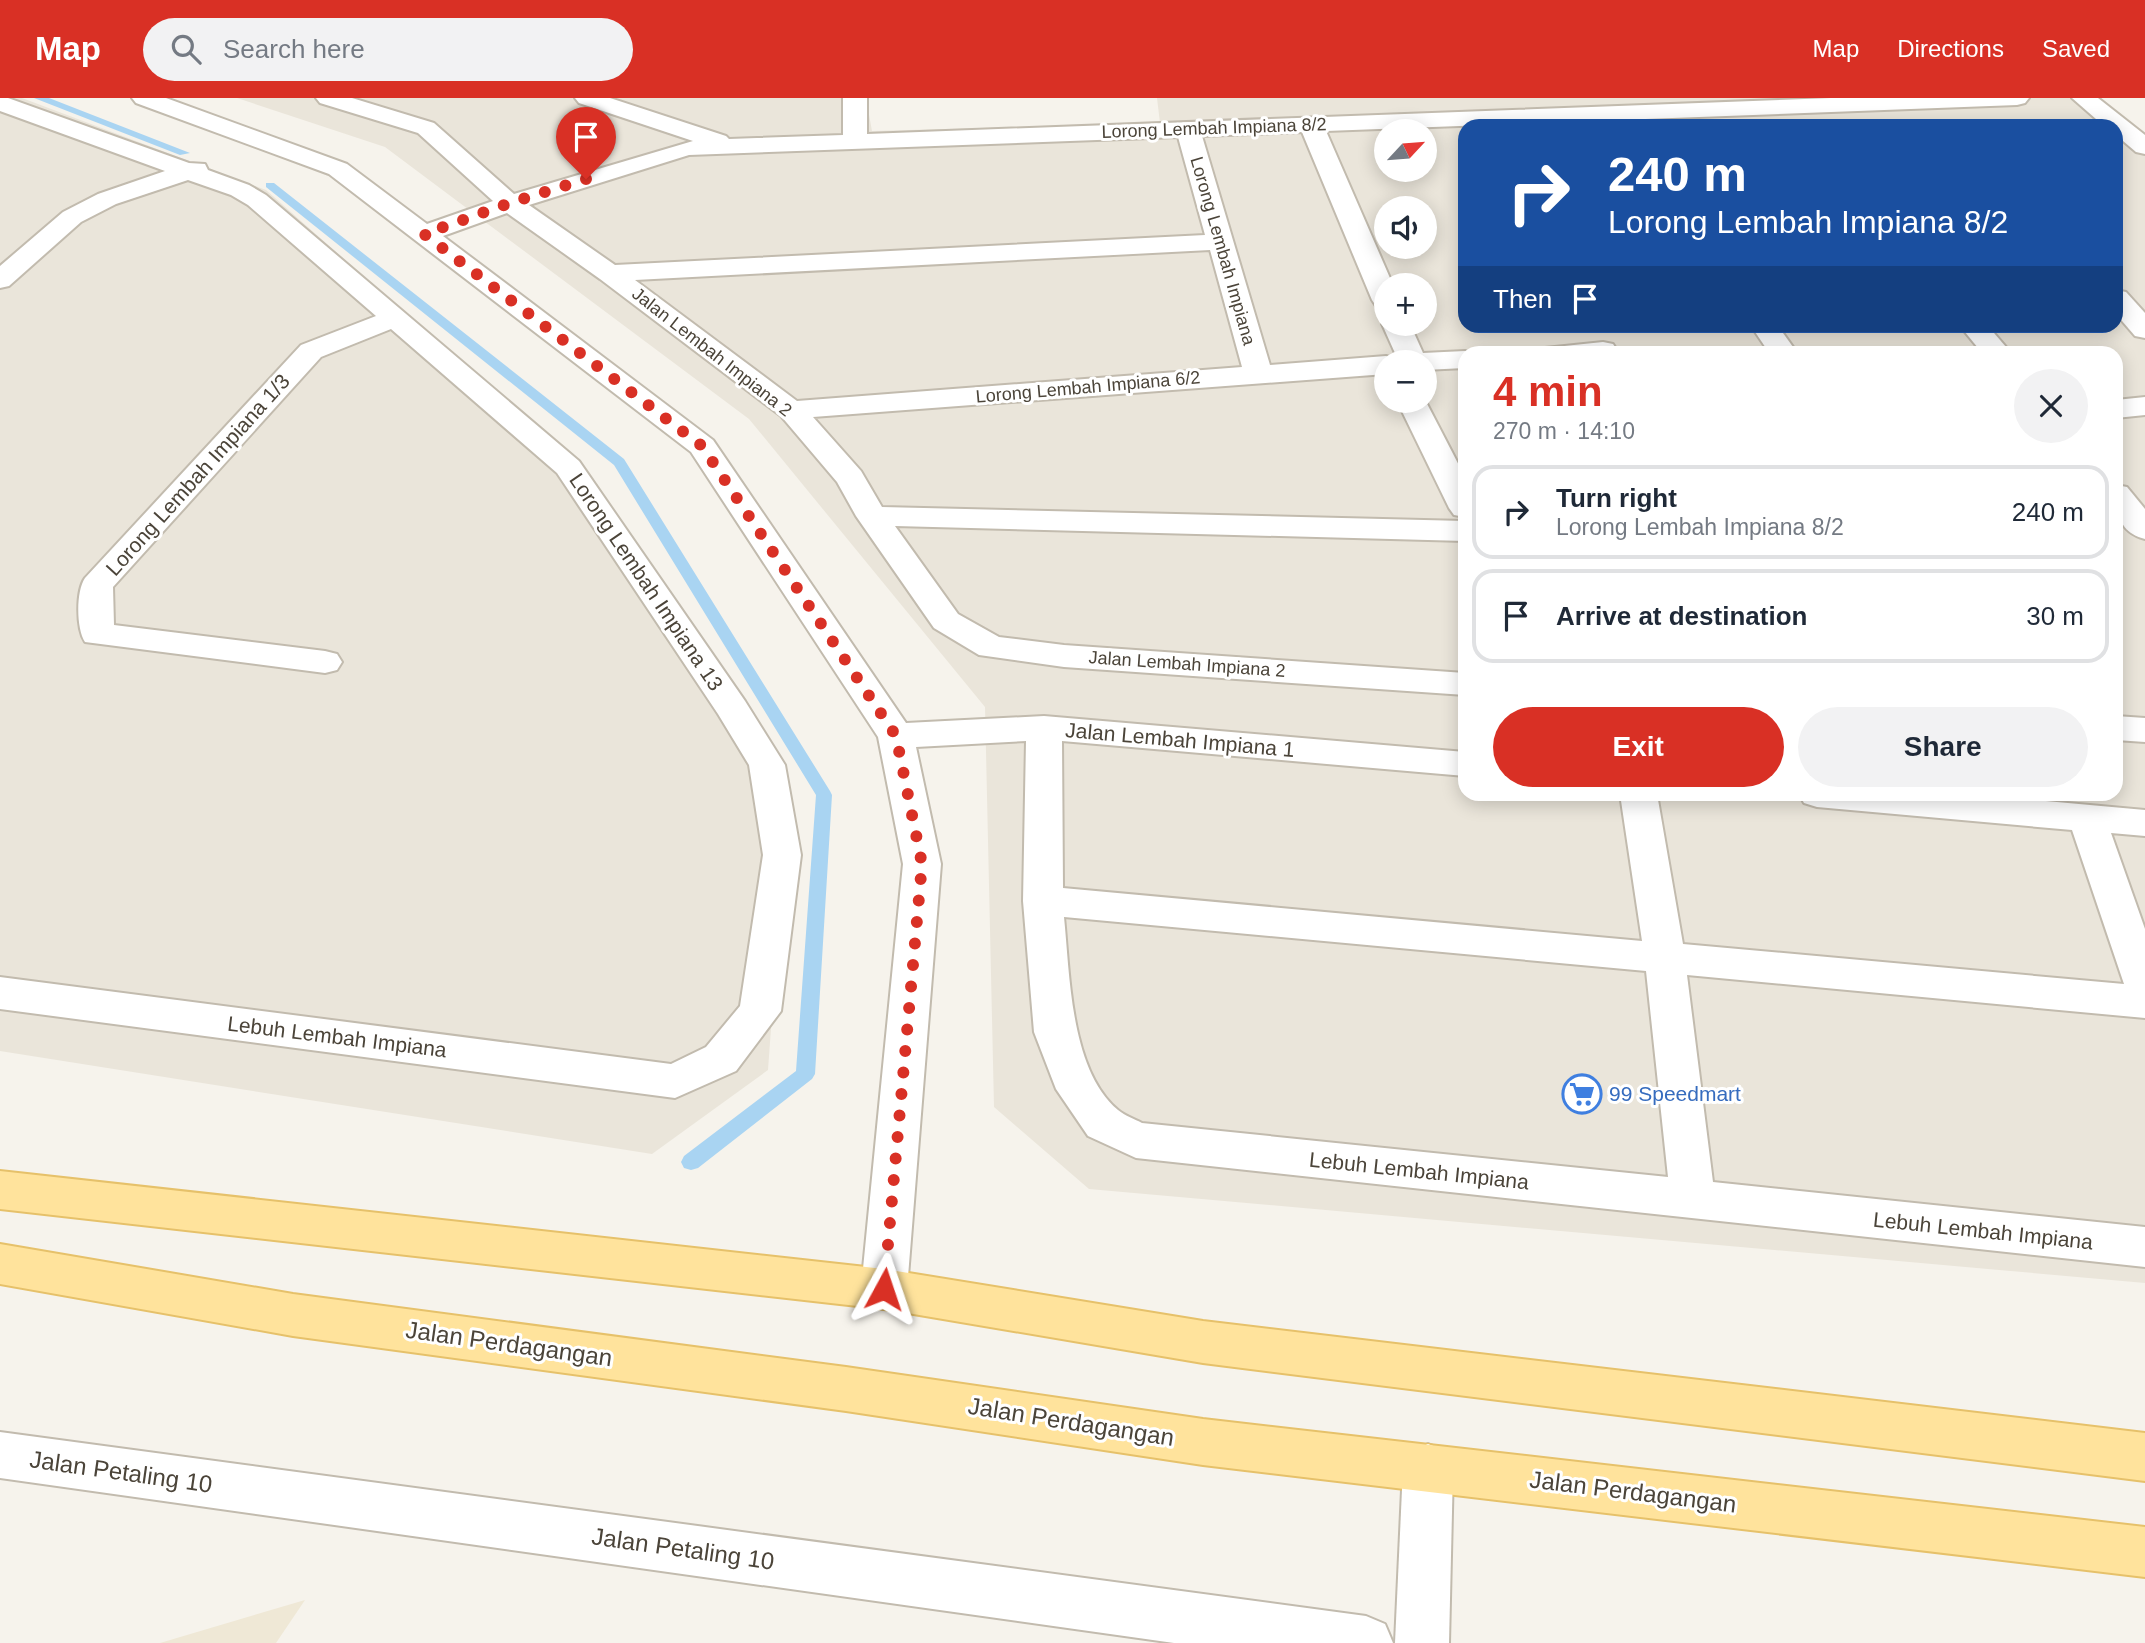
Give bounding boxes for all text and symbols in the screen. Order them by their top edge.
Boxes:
search box [143,18,633,81]
text: Map [35,30,101,67]
icon: search [167,30,205,68]
text: Search here [223,34,365,64]
text: Map [1813,35,1859,62]
text: Directions [1897,35,2004,62]
text: Saved [2042,35,2110,62]
pin [556,107,616,179]
street label: Lorong Lembah Impiana 8/2 [1101,114,1327,142]
icon: arrive [567,118,605,156]
north arrow [1374,119,1437,182]
map controls [1374,119,1437,413]
icon: right [1493,147,1584,238]
text: 240 m [1608,147,1747,201]
street label: Lorong Lembah Impiana [1186,154,1260,348]
button: sound [1374,196,1437,259]
text: Lorong Lembah Impiana 8/2 [1608,204,2008,240]
button: + [1374,273,1437,336]
icon: arrive [1566,280,1604,318]
street label: Jalan Lembah Impiana 2 [628,283,796,421]
text: Then [1493,284,1552,314]
button: − [1374,350,1437,413]
street label: Lorong Lembah Impiana 6/2 [975,367,1201,407]
text: 4 min [1493,368,1603,415]
street label: Lorong Lembah Impiana 1/3 [101,369,294,580]
button: close [2014,369,2088,443]
text: 270 m · 14:10 [1493,418,1635,444]
street label: Lorong Lembah Impiana 13 [565,469,728,695]
text: Turn right [1556,483,1677,513]
icon: right [1497,493,1535,531]
text: 240 m [2012,497,2084,527]
text: Lorong Lembah Impiana 8/2 [1556,514,1844,540]
icon: arrive [1497,597,1535,635]
text: Arrive at destination [1556,601,1807,631]
text: 30 m [2026,601,2084,631]
street label: Jalan Lembah Impiana 2 [1088,647,1286,681]
button: Exit [1493,707,1784,787]
button: Share [1798,707,2088,787]
street label: Jalan Lembah Impiana 1 [1064,718,1296,761]
street label: Lebuh Lembah Impiana [226,1012,448,1061]
supermarket icon: 99 Speedmart [1561,1073,1603,1115]
place label: 99 Speedmart [1609,1082,1741,1105]
street label: Lebuh Lembah Impiana [1308,1148,1530,1194]
street label: Lebuh Lembah Impiana [1872,1208,2094,1254]
position arrow [847,1252,921,1326]
street label: Jalan Perdagangan [404,1316,614,1371]
street label: Jalan Perdagangan [966,1392,1176,1451]
street label: Jalan Petaling 10 [28,1445,214,1498]
street label: Jalan Perdagangan [1528,1465,1738,1518]
street label: Jalan Petaling 10 [590,1522,776,1575]

